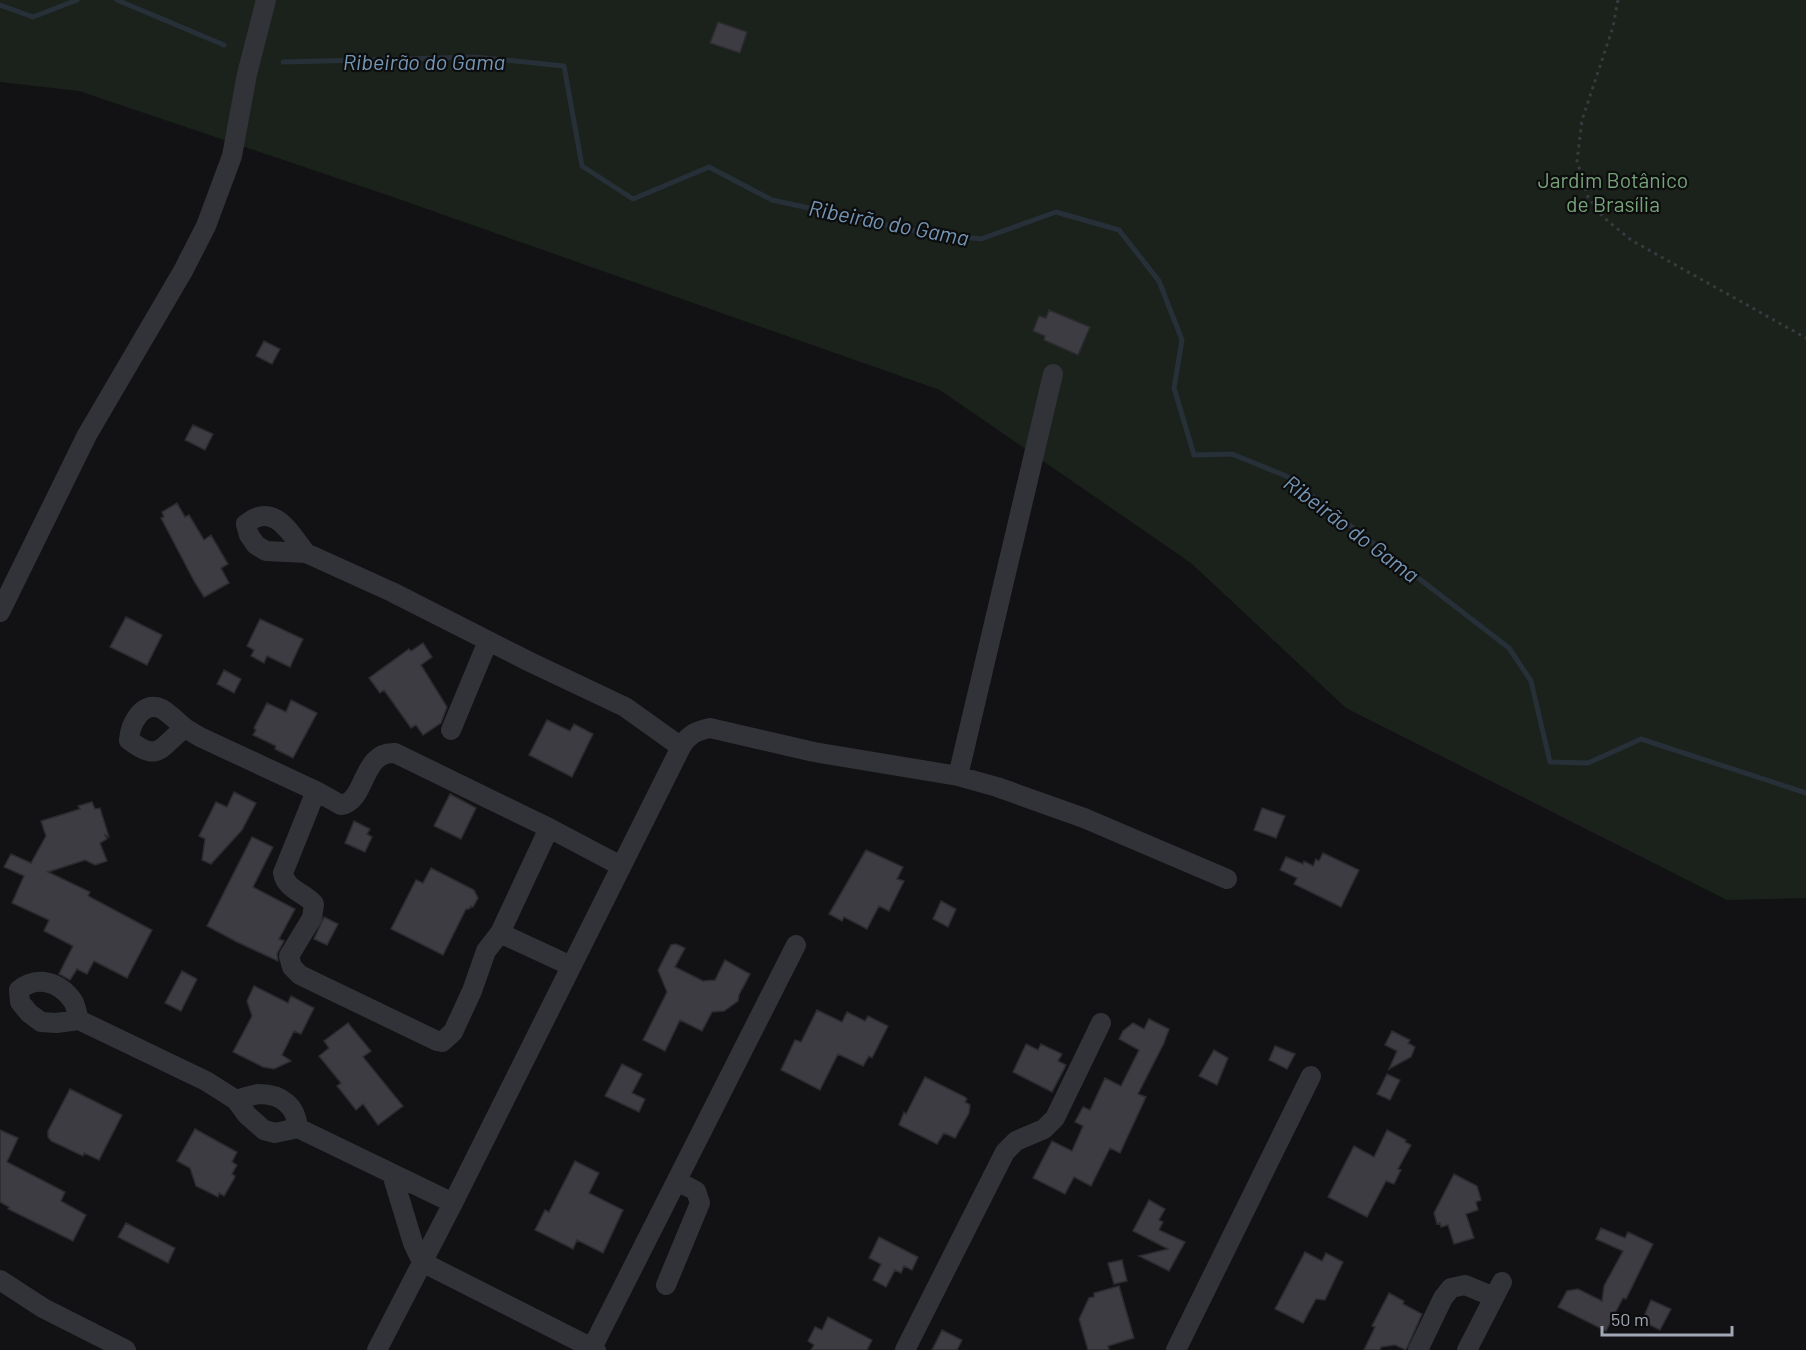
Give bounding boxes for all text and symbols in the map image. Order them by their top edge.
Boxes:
water label: Ribeirão do Gama [343,48,505,74]
park label: Jardim Botânico de Brasília [1538,167,1688,216]
water label: Ribeirão do Gama [807,194,971,250]
water label: Ribeirão do Gama [1279,469,1425,587]
scale bar [1602,1299,1732,1337]
text: 50 m [1611,1308,1649,1330]

